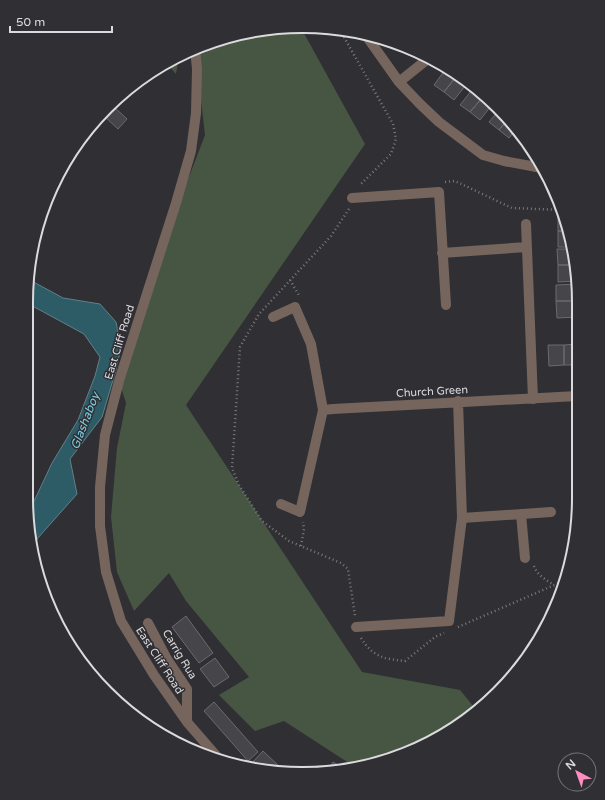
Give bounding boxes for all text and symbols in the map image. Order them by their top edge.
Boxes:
scale bar [10,8,112,34]
text: 50 m [16,15,45,29]
street label: East Cliff Road [102,303,137,381]
street label: Church Green [396,383,468,400]
water label: Glashaboy [68,389,103,451]
street label: East Cliff Road [133,624,186,696]
street label: Carrig Rua [160,627,199,681]
north arrow [557,752,597,792]
text: N [563,757,578,773]

